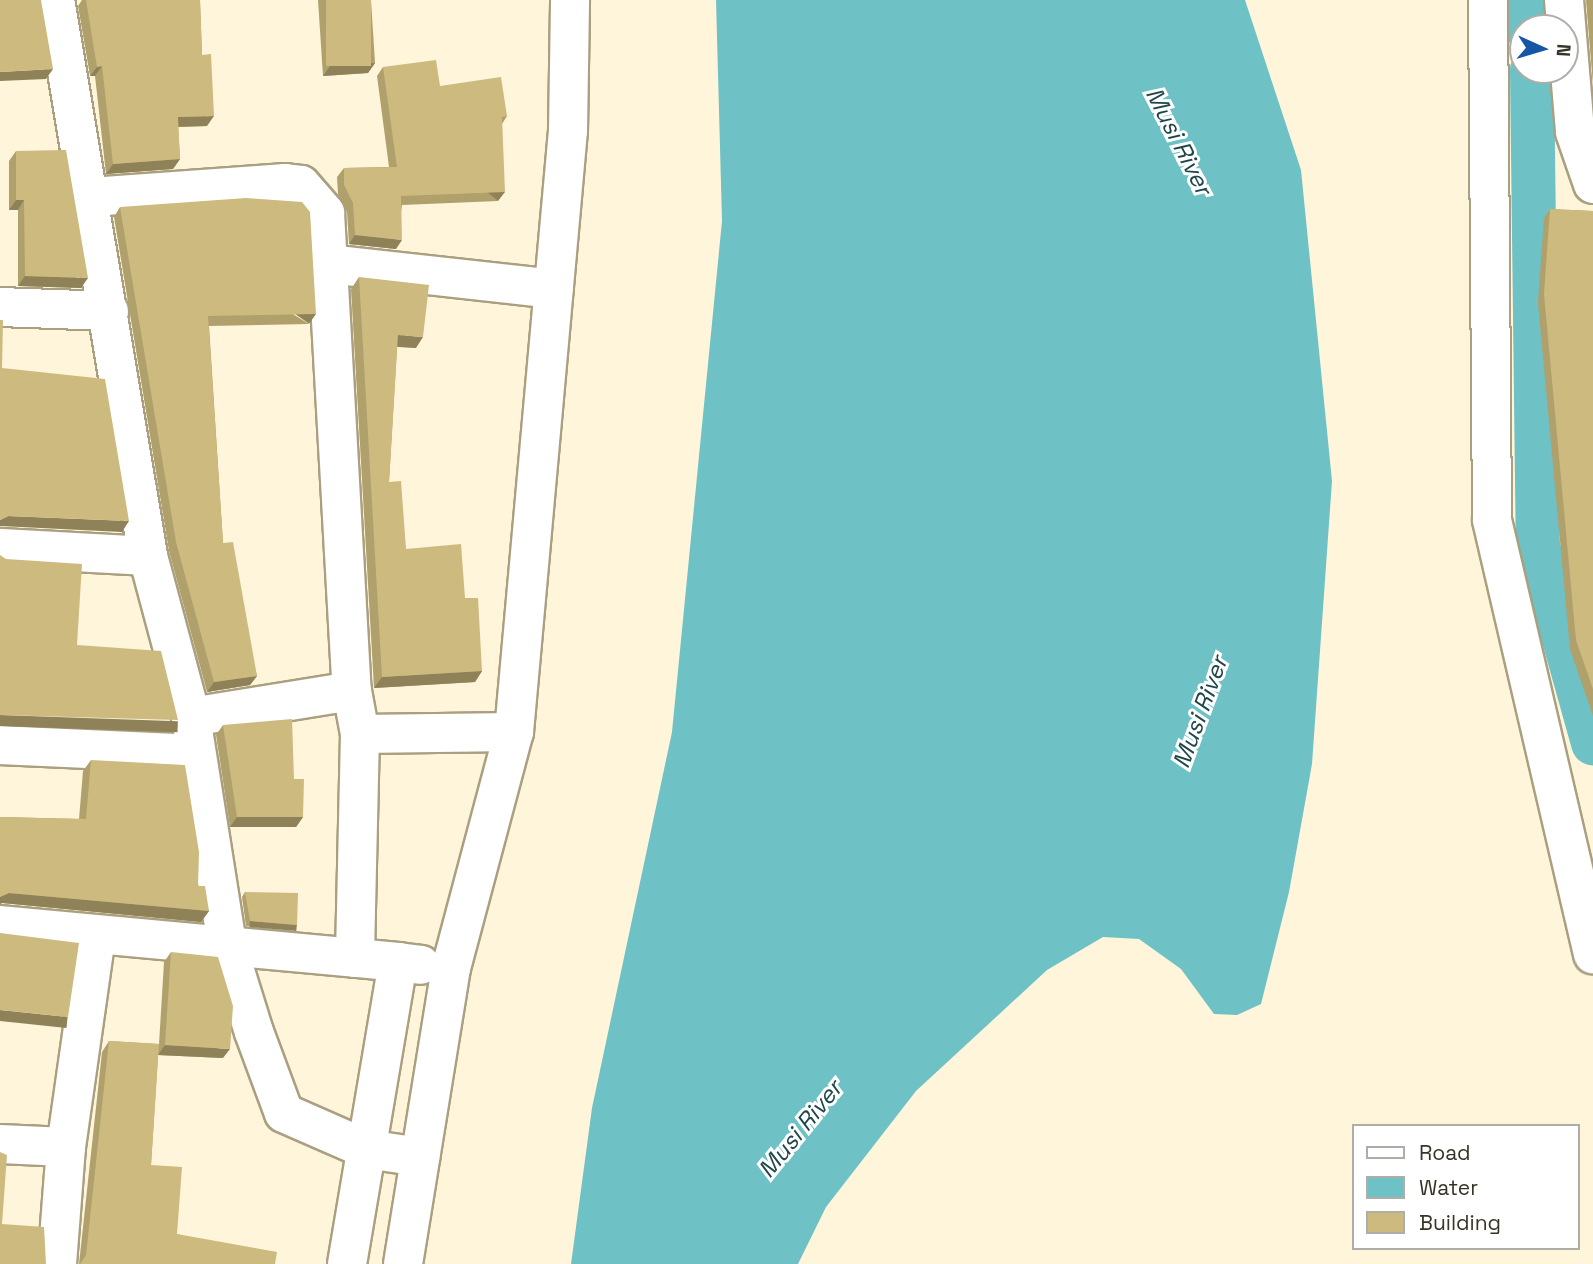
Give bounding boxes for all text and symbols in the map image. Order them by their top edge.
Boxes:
north arrow [1509,14,1579,84]
text: N [1551,43,1576,58]
water label: Musi River [1140,82,1218,200]
water label: Musi River [1166,652,1234,772]
water label: Musi River [752,1075,848,1183]
legend [1352,1124,1579,1250]
text: Road [1419,1139,1471,1166]
text: Water [1419,1174,1478,1201]
text: Building [1419,1209,1501,1236]

